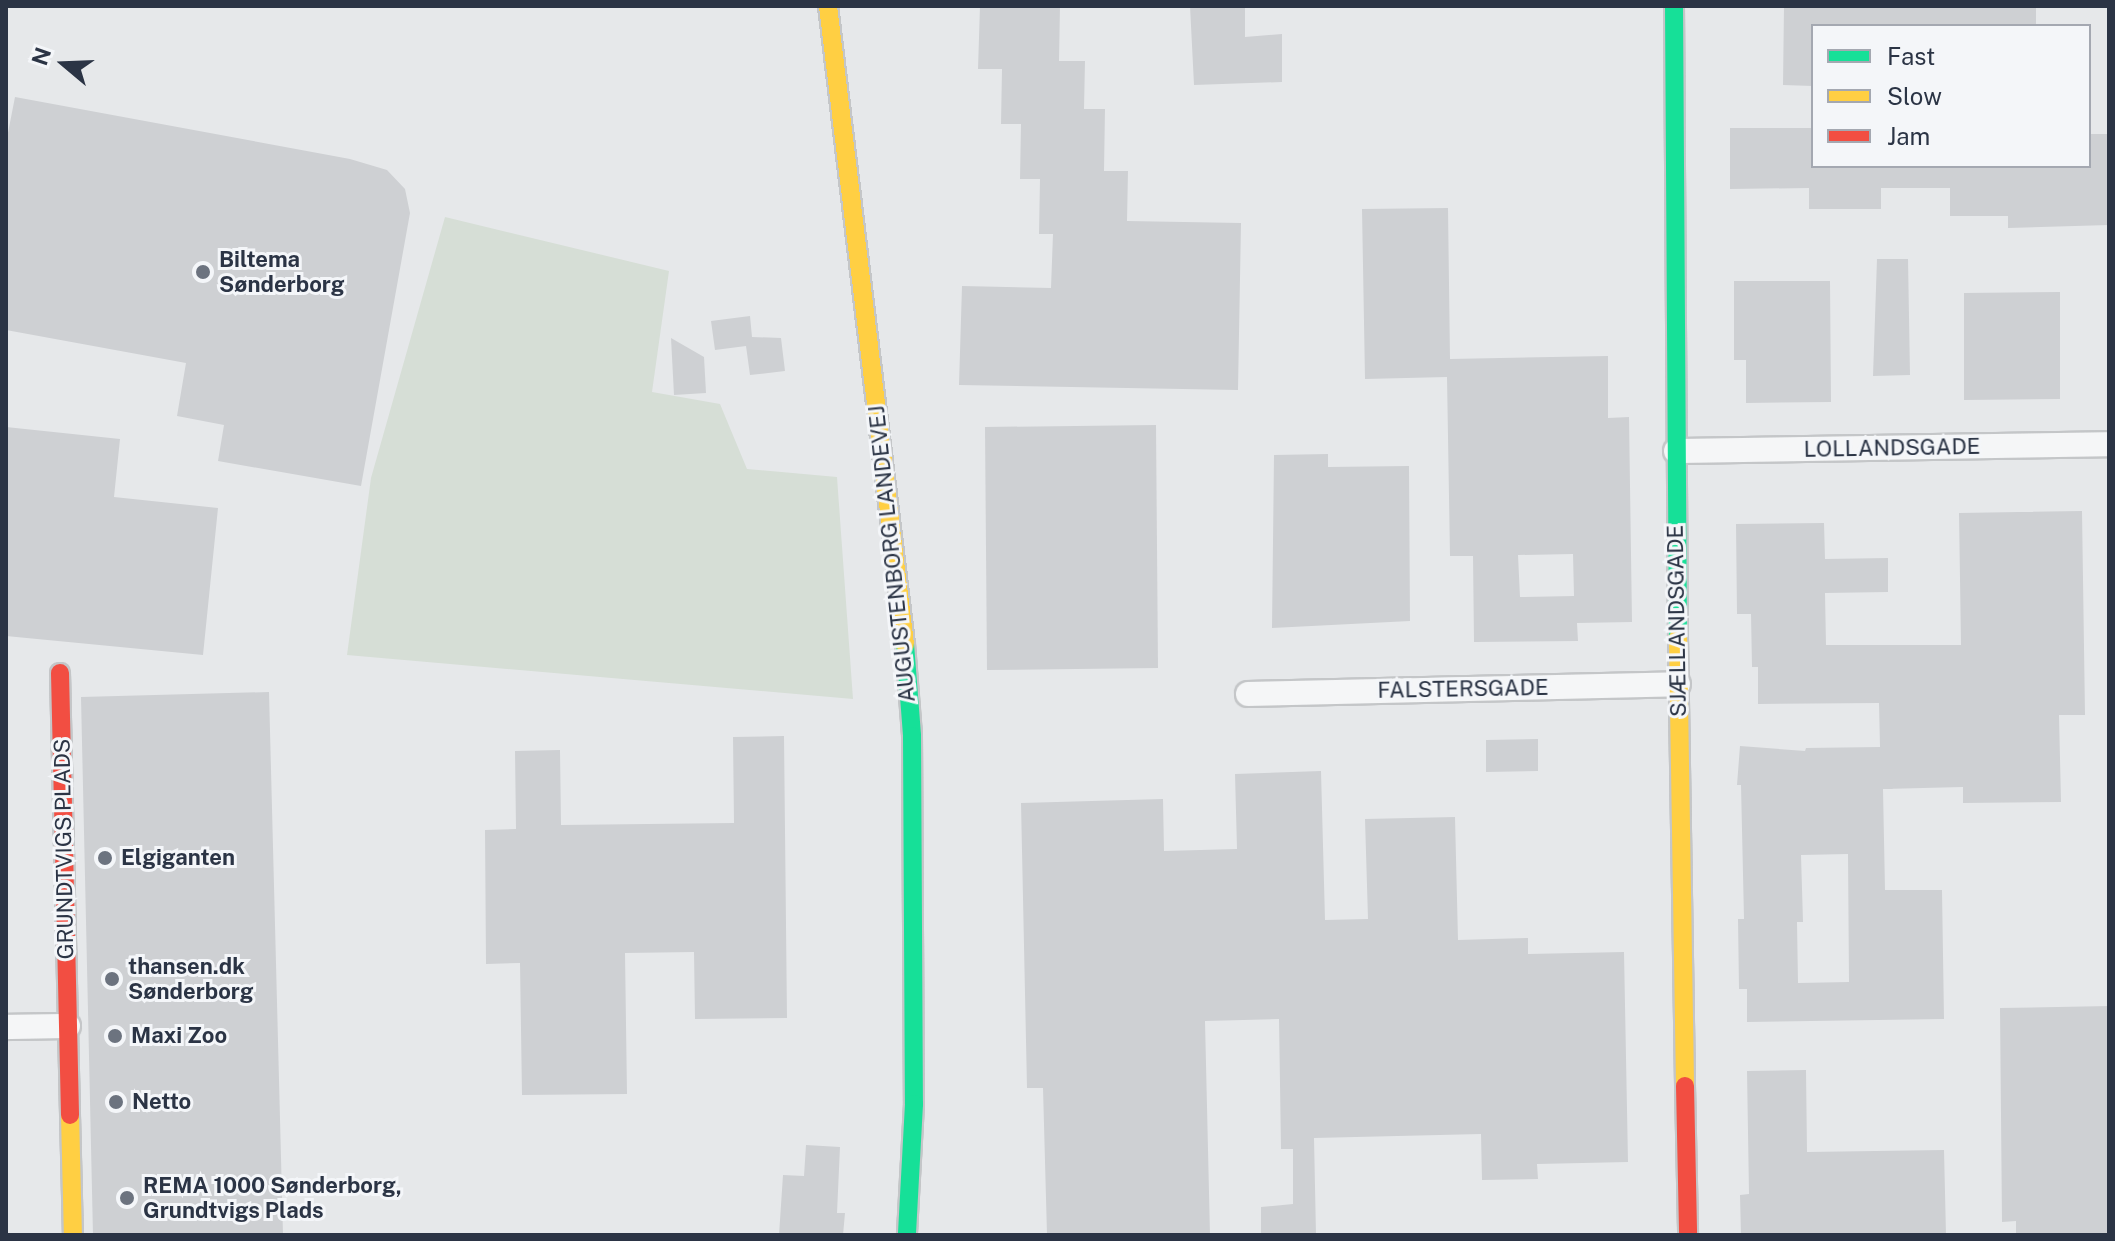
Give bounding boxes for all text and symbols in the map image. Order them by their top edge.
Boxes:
north arrow [24,24,104,104]
legend [1811,24,2091,168]
text: Fast [1887,42,1935,70]
text: N [26,44,56,69]
text: Slow [1887,82,1942,110]
text: Jam [1887,122,1930,150]
place label: Biltema Sønderborg [219,246,345,298]
marker: Biltema Sønderborg [194,263,212,281]
street label: AUGUSTENBORG LANDEVEJ [863,404,921,704]
street label: LOLLANDSGADE [1803,433,1981,463]
street label: SJÆLLANDSGADE [1662,525,1692,717]
street label: FALSTERSGADE [1377,674,1549,704]
street label: GRUNDTVIGS PLADS [49,738,79,960]
place label: Elgiganten [121,845,235,871]
marker: Elgiganten [96,849,114,867]
place label: thansen.dk Sønderborg [128,953,254,1004]
marker: thansen.dk Sønderborg [103,970,121,988]
place label: Maxi Zoo [131,1023,227,1049]
marker: Maxi Zoo [106,1027,124,1045]
place label: Netto [132,1089,191,1115]
marker: Netto [107,1093,125,1111]
place label: REMA 1000 Sønderborg, Grundtvigs Plads [143,1172,402,1224]
marker: REMA 1000 Sønderborg, Grundtvigs Plads [118,1189,136,1207]

